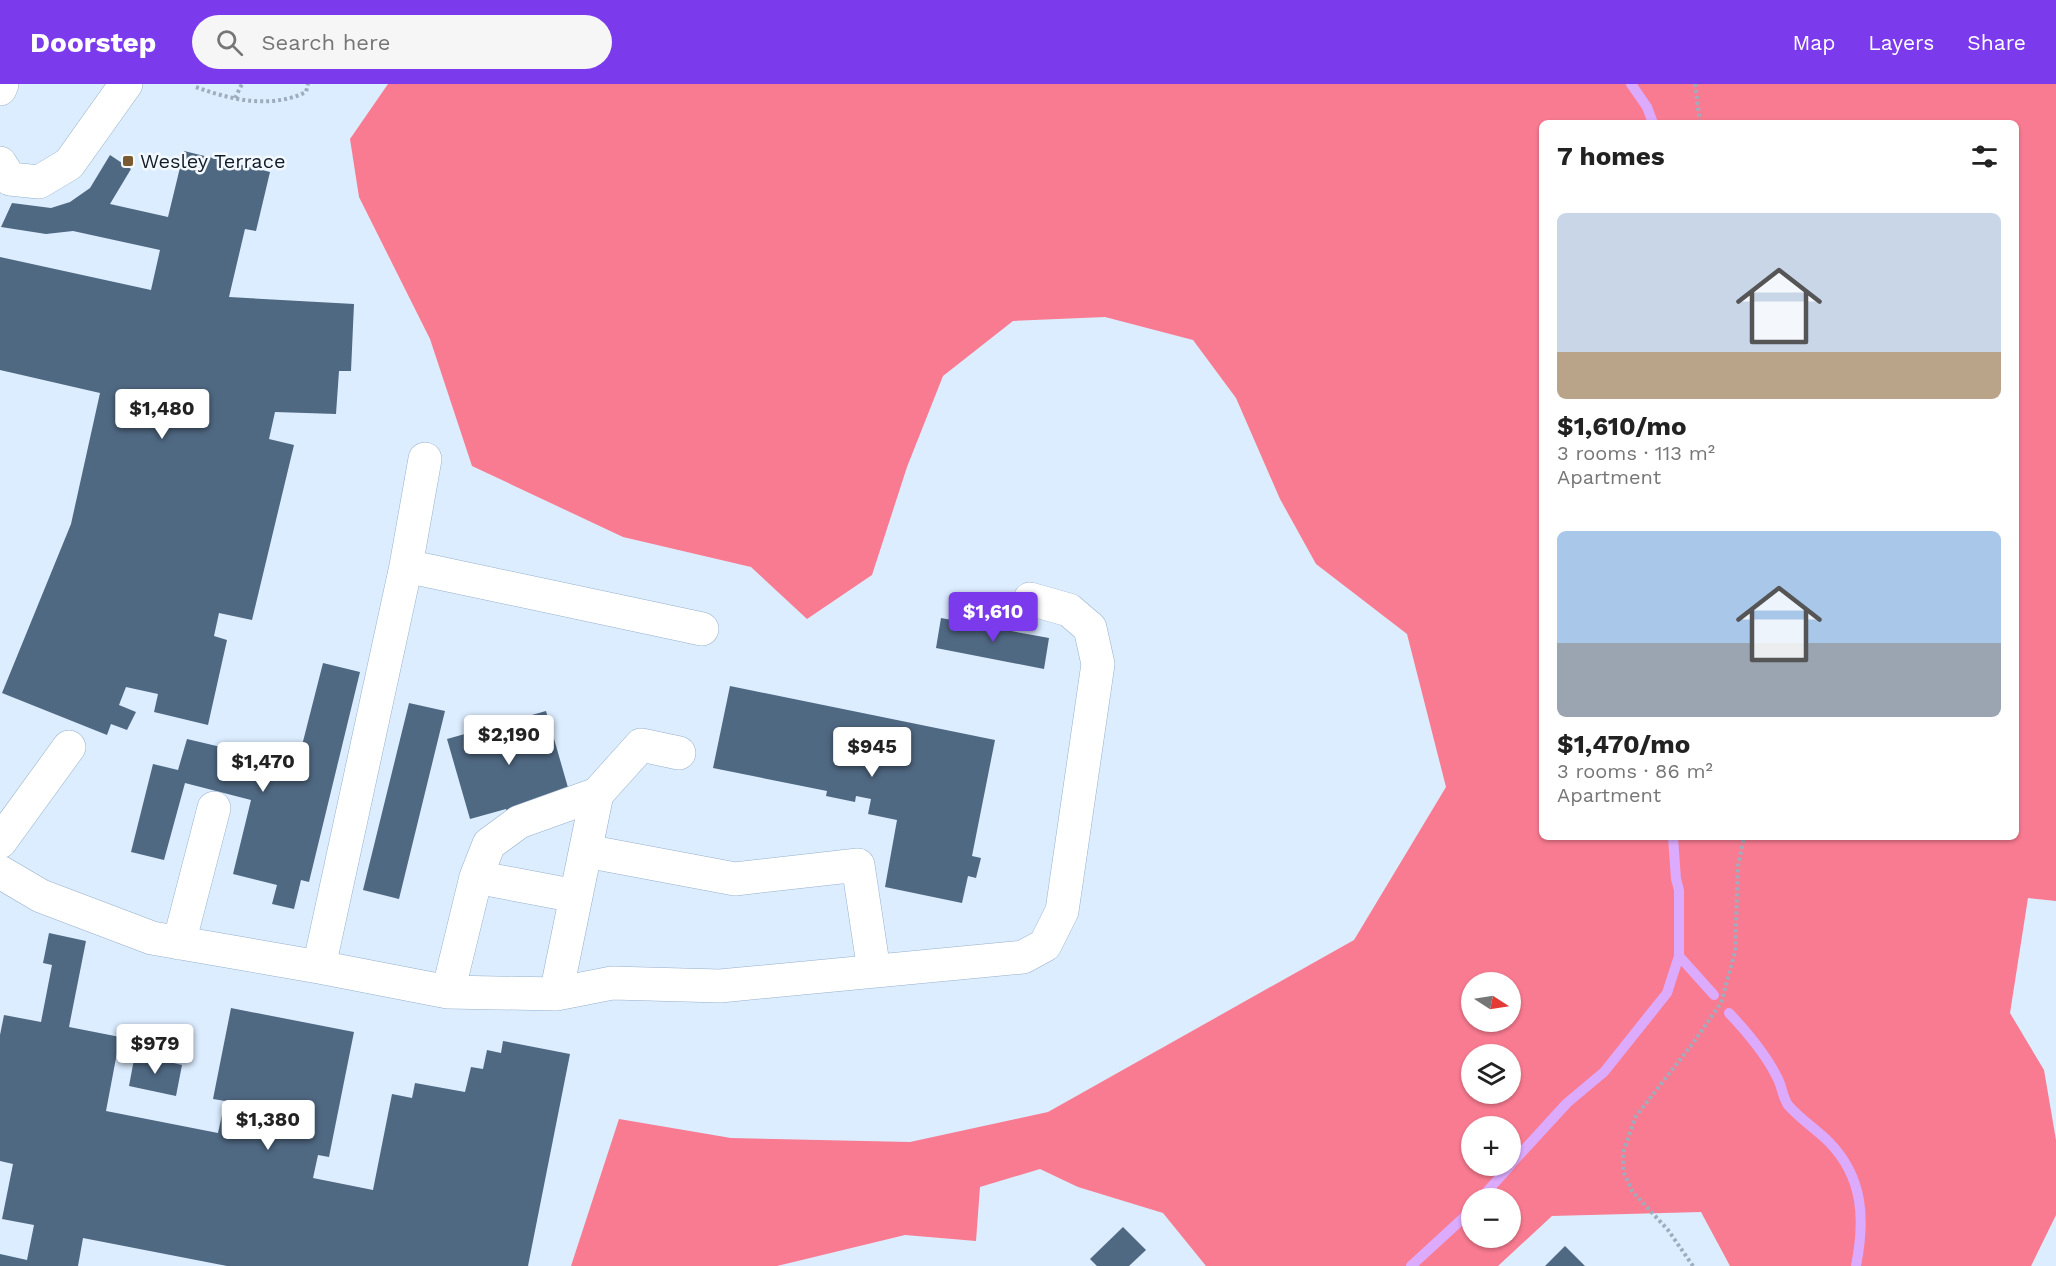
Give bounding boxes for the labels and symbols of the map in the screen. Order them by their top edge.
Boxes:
place label: Wesley Terrace [140,149,285,173]
marker: Wesley Terrace [121,154,135,168]
pin: $1,480 [113,389,211,440]
pin: $1,610 [944,592,1042,643]
pin: $2,190 [460,715,558,766]
pin: $945 [836,727,908,778]
pin: $1,470 [214,742,312,793]
north arrow [1461,972,1521,1032]
pin: $979 [119,1024,191,1075]
pin: $1,380 [219,1100,317,1151]

